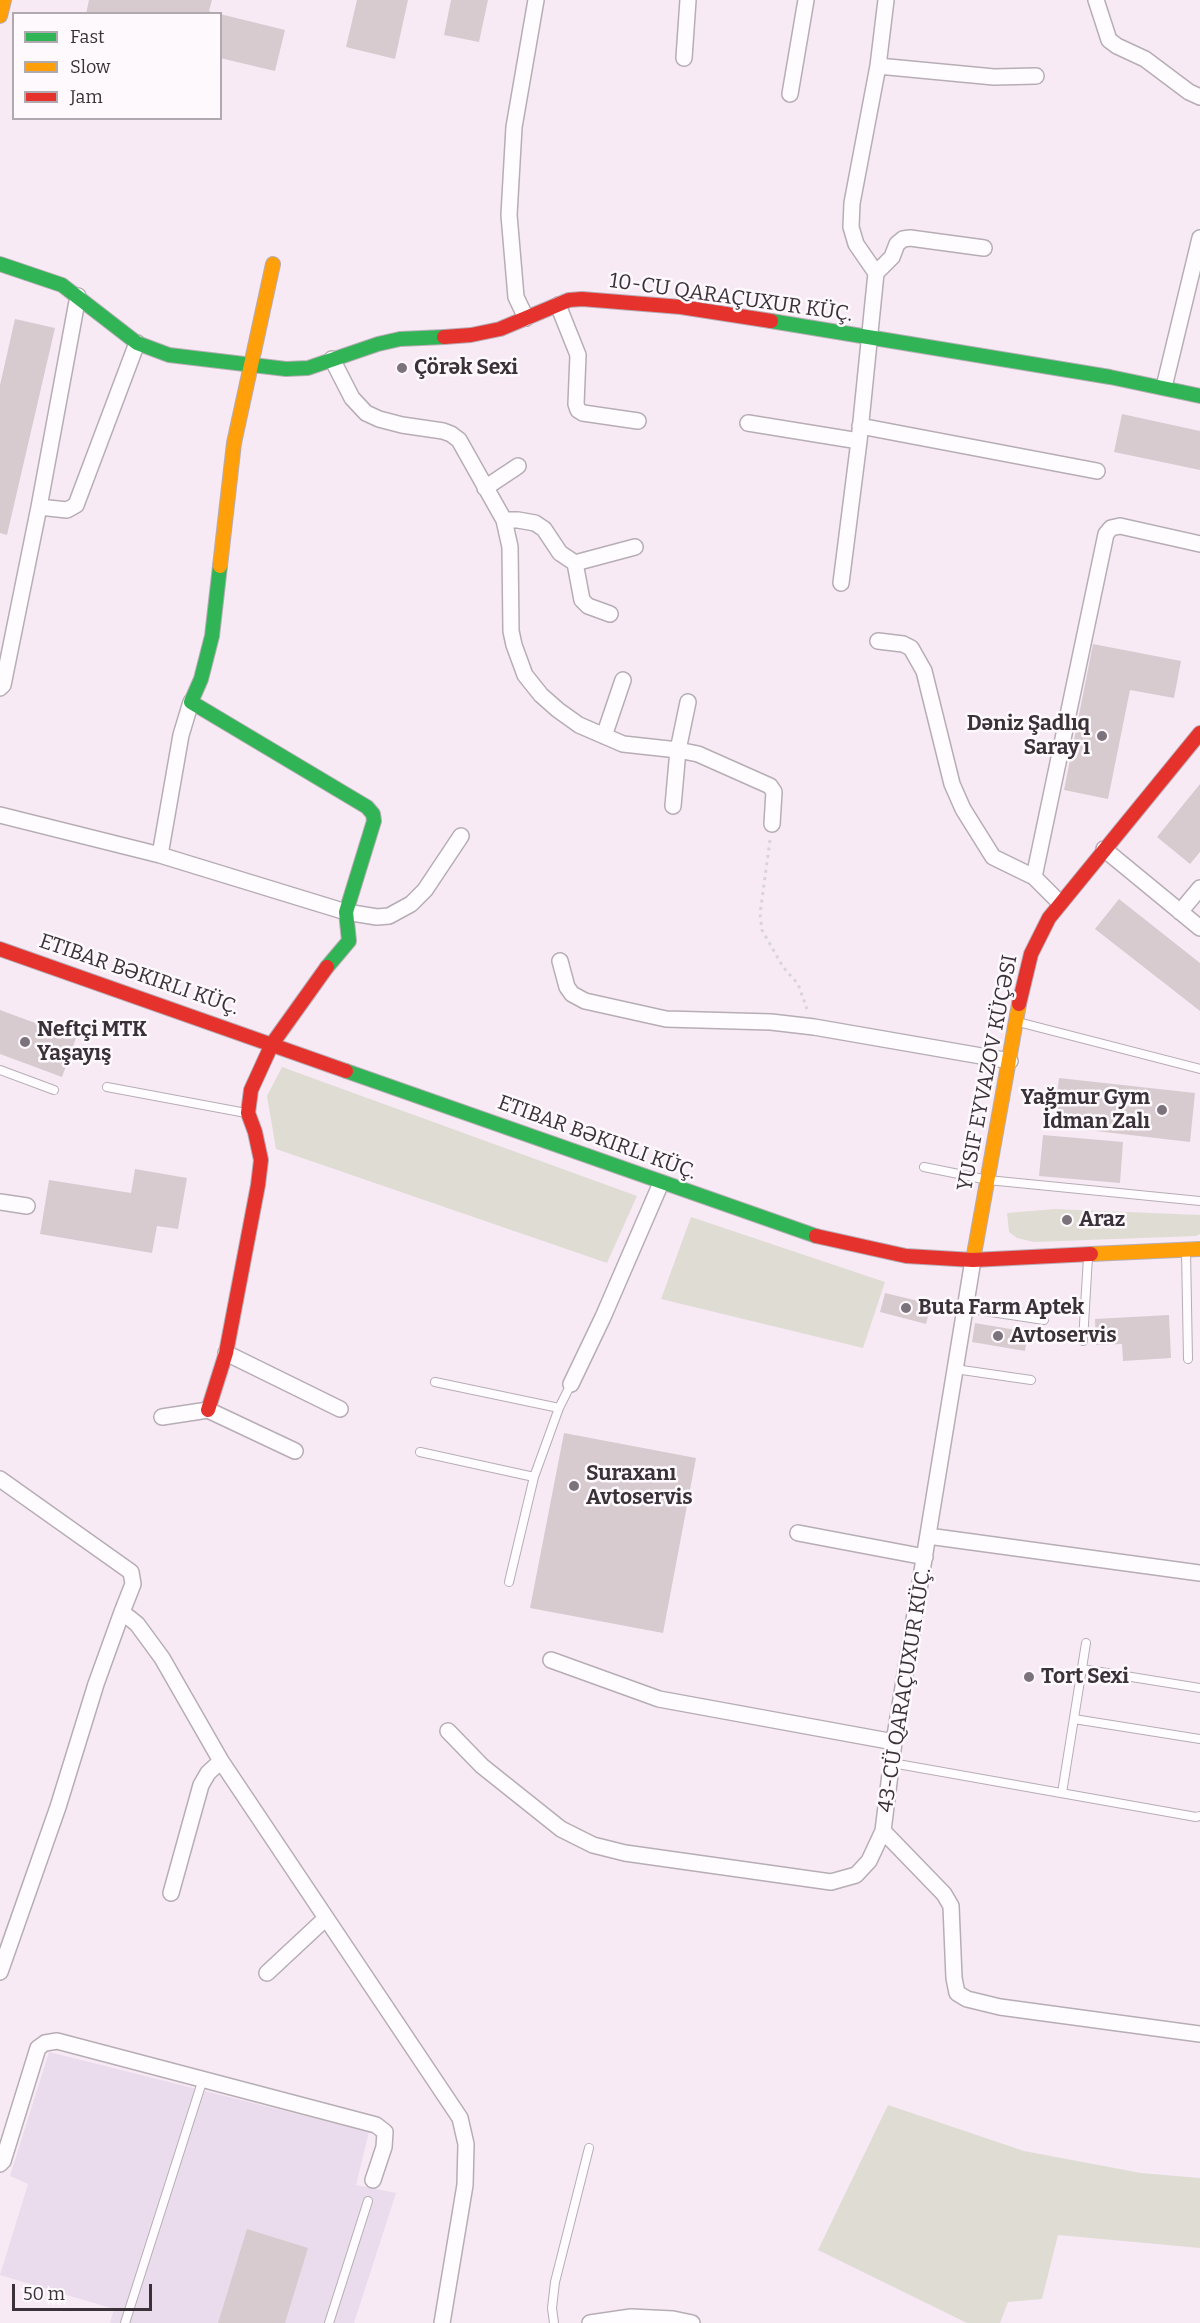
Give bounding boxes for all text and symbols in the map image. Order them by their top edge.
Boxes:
legend [12,12,222,120]
text: Fast [70,26,105,48]
text: Slow [70,56,110,78]
text: Jam [70,86,103,108]
street label: 10-CU QARAÇUXUR KÜÇ. [608,268,854,328]
place label: Çörək Sexi [414,355,518,381]
marker: Çörək Sexi [395,361,409,375]
place label: Dəniz Şadlıq Saray ı [967,711,1090,761]
marker: Dəniz Şadlıq Saray ı [1095,729,1109,743]
street label: ETIBAR BƏKIRLI KÜÇ. [36,929,242,1021]
street label: YUSIF EYVAZOV KÜÇƏSI [953,953,1023,1193]
place label: Neftçi MTK Yaşayış [37,1017,147,1067]
marker: Neftçi MTK Yaşayış [18,1035,32,1049]
place label: Yağmur Gym İdman Zalı [1021,1085,1150,1135]
street label: ETIBAR BƏKIRLI KÜÇ. [494,1090,700,1186]
marker: Yağmur Gym İdman Zalı [1155,1103,1169,1117]
place label: Araz [1079,1207,1125,1233]
marker: Araz [1060,1213,1074,1227]
place label: Buta Farm Aptek [918,1295,1084,1321]
marker: Buta Farm Aptek [899,1301,913,1315]
place label: Avtoservis [1010,1323,1117,1349]
marker: Avtoservis [991,1329,1005,1343]
place label: Suraxanı Avtoservis [586,1461,693,1511]
marker: Suraxanı Avtoservis [567,1479,581,1493]
street label: 43-CÜ QARAÇUXUR KÜÇ. [873,1566,937,1814]
place label: Tort Sexi [1041,1664,1129,1690]
marker: Tort Sexi [1022,1670,1036,1684]
scale bar [15,2272,154,2310]
text: 50 m [23,2283,65,2305]

